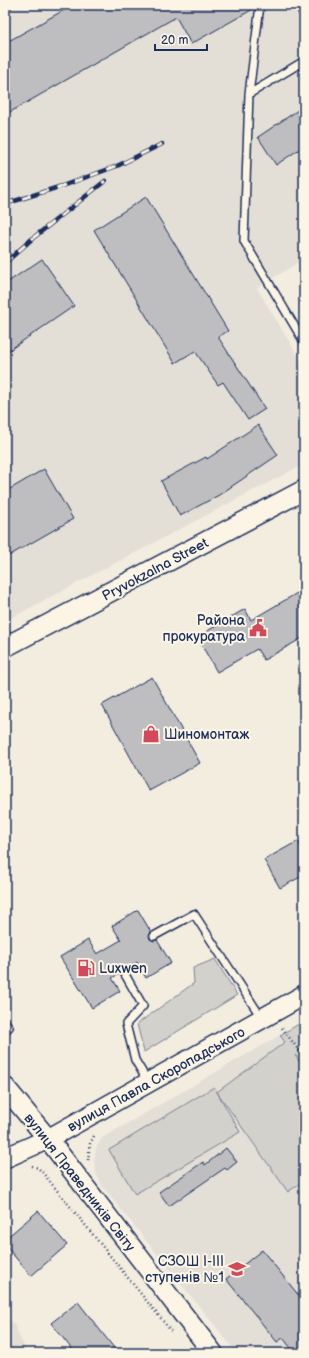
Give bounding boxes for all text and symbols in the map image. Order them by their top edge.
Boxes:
scale bar [155,26,207,52]
text: 20 m [161,33,188,48]
street label: Pryvokzalna Street [99,534,212,605]
place label: Района прокуратура [162,612,246,645]
public building icon: Района прокуратура [248,618,268,638]
shop icon: Шиномонтаж [141,724,161,744]
place label: Шиномонтаж [164,726,250,743]
fuel station icon: Luxwen [76,958,96,978]
place label: Luxwen [99,960,147,977]
street label: вулиця Павла Скоропадського [65,1023,248,1135]
street label: вулиця Праведників Світу [20,1110,139,1255]
place label: СЗОШ І-ІІІ ступенів №1 [145,1253,224,1286]
school or university icon: СЗОШ І-ІІІ ступенів №1 [227,1259,247,1279]

